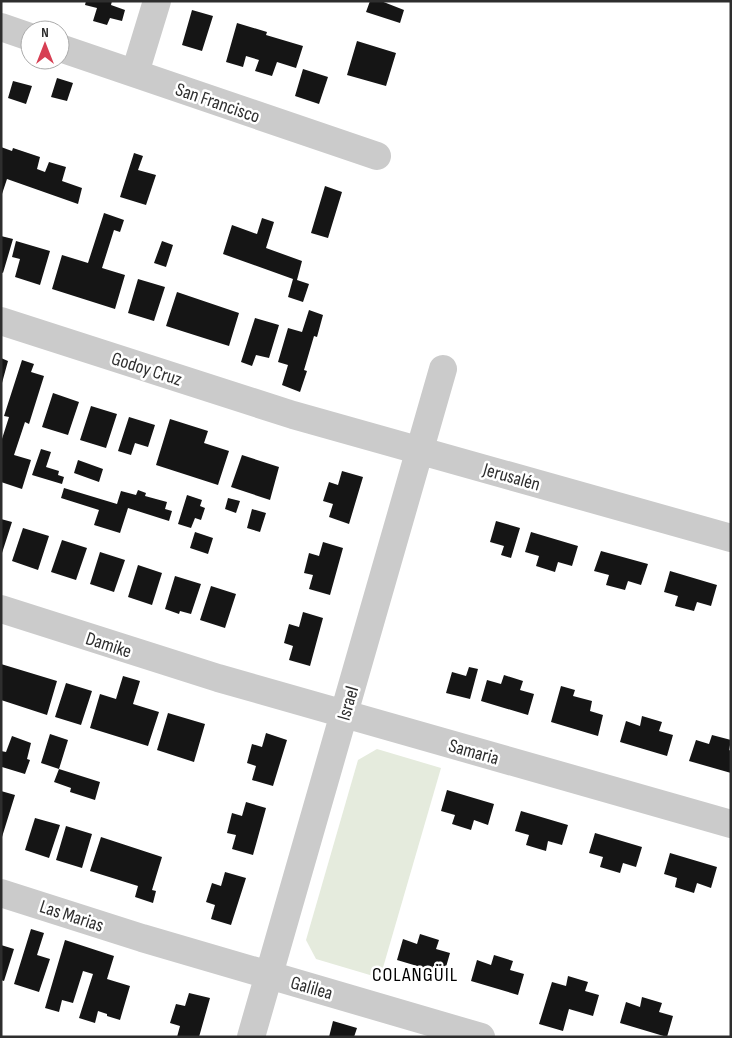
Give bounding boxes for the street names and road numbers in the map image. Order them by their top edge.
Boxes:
street label: San Francisco [172,78,263,129]
street label: Godoy Cruz [108,347,185,392]
street label: Jerusalén [479,458,543,497]
street label: Damike [83,627,134,664]
street label: Israel [333,684,364,723]
street label: Samaria [446,734,501,771]
street label: Las Marias [37,895,107,938]
street label: Galilea [288,972,335,1005]

